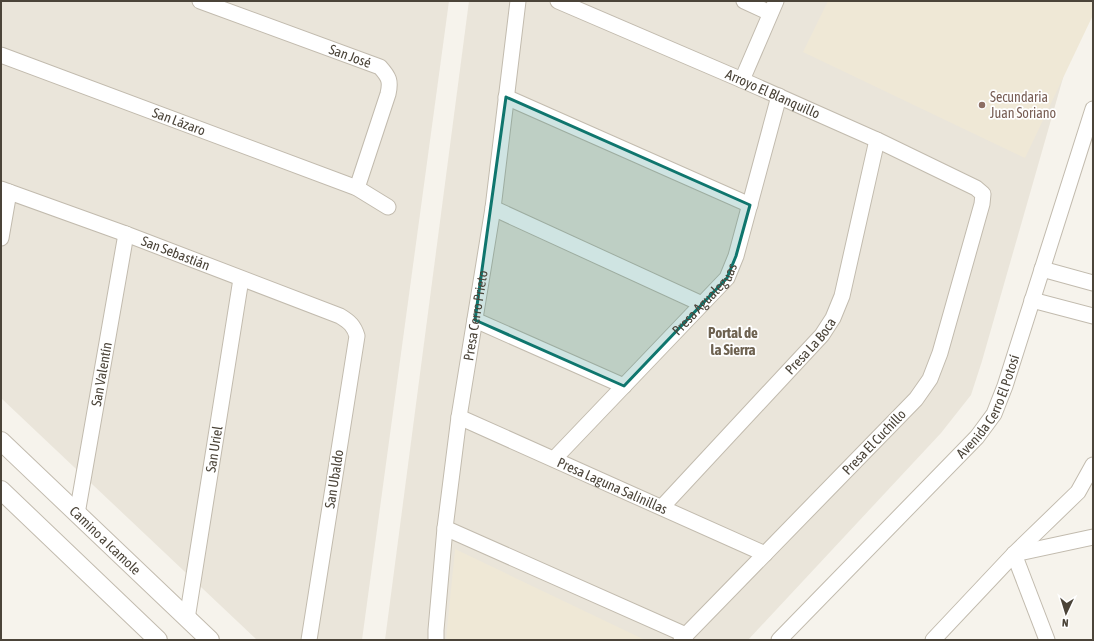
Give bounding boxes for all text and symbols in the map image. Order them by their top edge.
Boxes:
street label: San José [327,41,373,71]
street label: Arroyo El Blanquillo [723,66,823,122]
place label: Secundaria Juan Soriano [990,89,1056,121]
marker: Secundaria Juan Soriano [977,100,987,110]
street label: San Lázaro [150,104,208,139]
street label: San Sebastián [139,233,212,273]
street label: Presa Agualeguas [669,261,740,338]
street label: Presa Cerro Prieto [460,269,491,362]
street label: Presa La Boca [782,315,839,378]
district label: Portal de la Sierra [708,324,758,358]
street label: San Valentín [88,341,115,407]
street label: Avenida Cerro El Potosí [953,353,1022,461]
street label: Presa El Cuchillo [839,406,909,478]
street label: San Uriel [202,424,226,474]
street label: San Ubaldo [321,448,347,510]
street label: Presa Laguna Salinillas [555,454,670,517]
street label: Camino a Icamole [67,503,144,578]
north arrow [1046,593,1086,633]
text: N [1062,617,1069,629]

